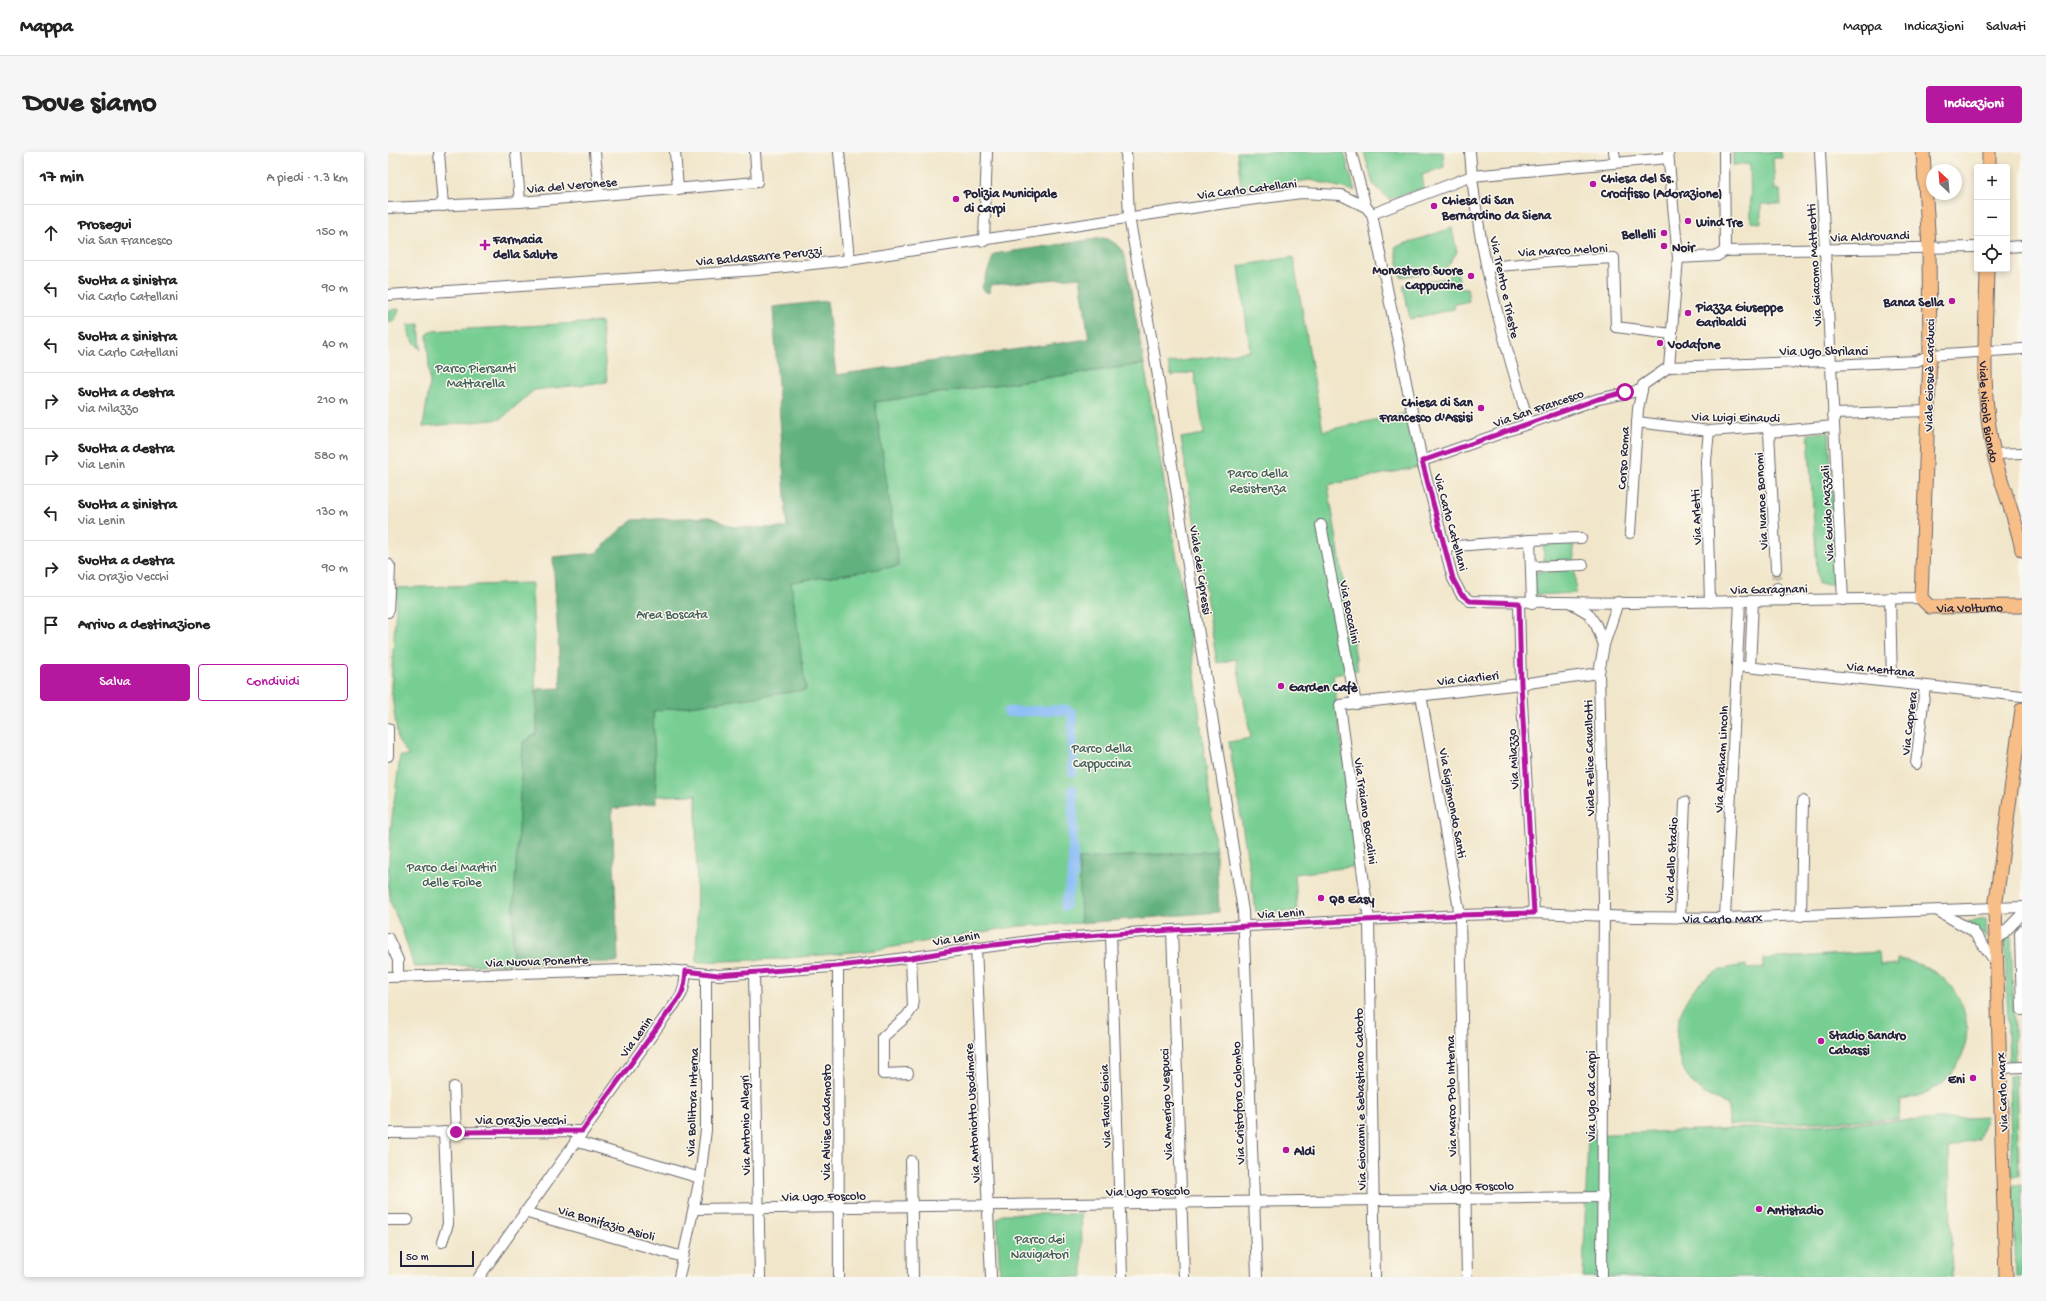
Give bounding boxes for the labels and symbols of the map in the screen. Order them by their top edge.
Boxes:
north arrow [1926,164,1962,200]
place label: Chiesa del Ss. Crocifisso (Adorazione) [1600,172,1722,202]
street label: Via del Veronese [526,175,618,198]
street label: Via Carlo Catellani [1196,177,1298,204]
marker: Chiesa del Ss. Crocifisso (Adorazione) [1588,179,1598,189]
place label: Polizia Municipale di Carpi [963,187,1058,218]
marker: Polizia Municipale di Carpi [951,194,961,204]
place label: Chiesa di San Bernardino da Siena [1441,194,1552,224]
marker: Chiesa di San Bernardino da Siena [1429,201,1439,211]
street label: Via Giacomo Matteotti [1805,203,1826,327]
marker: Wind Tre [1683,216,1693,226]
place label: Wind Tre [1695,216,1744,231]
place label: Bellelli [1621,228,1656,243]
marker: Bellelli [1659,228,1669,238]
street label: Via Aldrovandi [1829,229,1910,246]
place label: Farmacia della Salute [492,233,559,263]
street label: Via Trento e Trieste [1485,234,1522,340]
marker: Farmacia della Salute [480,240,490,250]
marker: Noir [1659,241,1669,251]
place label: Noir [1672,241,1696,256]
street label: Via Marco Meloni [1517,242,1609,261]
street label: Via Baldassarre Peruzzi [695,244,823,271]
place label: Monastero Suore Cappuccine [1372,264,1464,295]
marker: Monastero Suore Cappuccine [1466,271,1476,281]
place label: Banca Sella [1883,296,1945,311]
marker: Banca Sella [1947,296,1957,306]
place label: Piazza Giuseppe Garibaldi [1695,301,1784,331]
marker: Piazza Giuseppe Garibaldi [1683,308,1693,318]
street label: Viale Giosuè Carducci [1922,318,1939,432]
place label: Vodafone [1667,337,1722,353]
marker: Vodafone [1655,338,1665,348]
street label: Via Ugo Sbrilanci [1779,345,1869,360]
street label: Viale Nicolò Biondo [1975,360,2001,465]
park label: Parco Piersanti Mattarella [435,362,517,392]
route start [1616,383,1634,401]
street label: Via San Francesco [1491,387,1586,432]
place label: Chiesa di San Francesco d'Assisi [1379,396,1474,426]
marker: Chiesa di San Francesco d'Assisi [1476,403,1486,413]
street label: Via Luigi Einaudi [1691,410,1780,427]
street label: Corso Roma [1615,425,1634,490]
street label: Via Ivanoe Bonomi [1752,452,1773,551]
street label: Via Guido Mazzali [1818,465,1839,562]
park label: Parco della Resistenza [1227,467,1289,497]
street label: Via Carlo Catellani [1429,471,1470,573]
street label: Via Arletti [1689,489,1706,546]
street label: Viale dei Cipressi [1185,524,1214,616]
street label: Via Boccalini [1335,578,1362,646]
street label: Via Garagnani [1729,582,1808,599]
street label: Via Volturno [1936,601,2003,617]
park label: Area Boscata [636,608,709,623]
street label: Via Mentana [1845,659,1916,682]
street label: Via Ciarlieri [1436,669,1500,690]
place label: Garden Cafè [1289,680,1359,696]
marker: Garden Cafè [1276,681,1286,691]
street label: Via Caprera [1899,690,1922,757]
street label: Viale Felice Cavallotti [1582,700,1599,817]
street label: Via Abraham Lincoln [1712,704,1733,814]
street label: Via Milazzo [1505,728,1524,790]
park label: Parco della Cappuccina [1071,742,1133,772]
street label: Via Sigismondo Santi [1434,746,1469,860]
street label: Via Traiano Boccalini [1349,756,1379,866]
street label: Via dello Stadio [1663,817,1682,904]
park label: Parco dei Martiri delle Foibe [406,861,497,891]
marker: Q8 Easy [1316,893,1326,903]
place label: Q8 Easy [1329,893,1375,908]
street label: Via Lenin [1256,906,1306,923]
street label: Via Carlo Marx [1682,912,1763,928]
street label: Via Lenin [931,928,982,951]
street label: Via Nuova Ponente [484,953,589,972]
street label: Via Giovanni e Sebastiano Caboto [1352,1008,1371,1191]
street label: Via Lenin [617,1013,657,1062]
place label: Stadio Sandro Cabassi [1828,1029,1906,1059]
street label: Via Marco Polo Interna [1444,1034,1461,1158]
marker: Stadio Sandro Cabassi [1816,1036,1826,1046]
street label: Via Cristoforo Colombo [1230,1041,1249,1166]
street label: Via Antoniotto Usodimare [962,1042,985,1184]
street label: Via Bollitora Interna [684,1047,703,1158]
street label: Via Amerigo Vespucci [1158,1048,1177,1161]
street label: Via Ugo da Carpi [1585,1050,1600,1143]
street label: Via Carlo Marx [1995,1052,2012,1133]
street label: Via Flavio Gioia [1098,1063,1115,1149]
street label: Via Alvise Cadamosto [820,1064,835,1181]
place label: Eni [1948,1073,1965,1088]
marker: Eni [1968,1073,1978,1083]
street label: Via Antonio Allegri [738,1075,755,1176]
street label: Via Orazio Vecchi [475,1114,567,1129]
route end [447,1123,465,1141]
marker: Aldi [1281,1145,1291,1155]
place label: Aldi [1293,1145,1315,1160]
street label: Via Ugo Foscolo [1429,1179,1514,1196]
street label: Via Ugo Foscolo [1105,1184,1190,1201]
street label: Via Ugo Foscolo [781,1189,866,1206]
street label: Via Bonifazio Asioli [555,1203,657,1245]
marker: Antistadio [1754,1204,1764,1214]
place label: Antistadio [1766,1204,1824,1219]
park label: Parco dei Navigatori [1011,1233,1069,1263]
scale bar [400,1249,474,1268]

